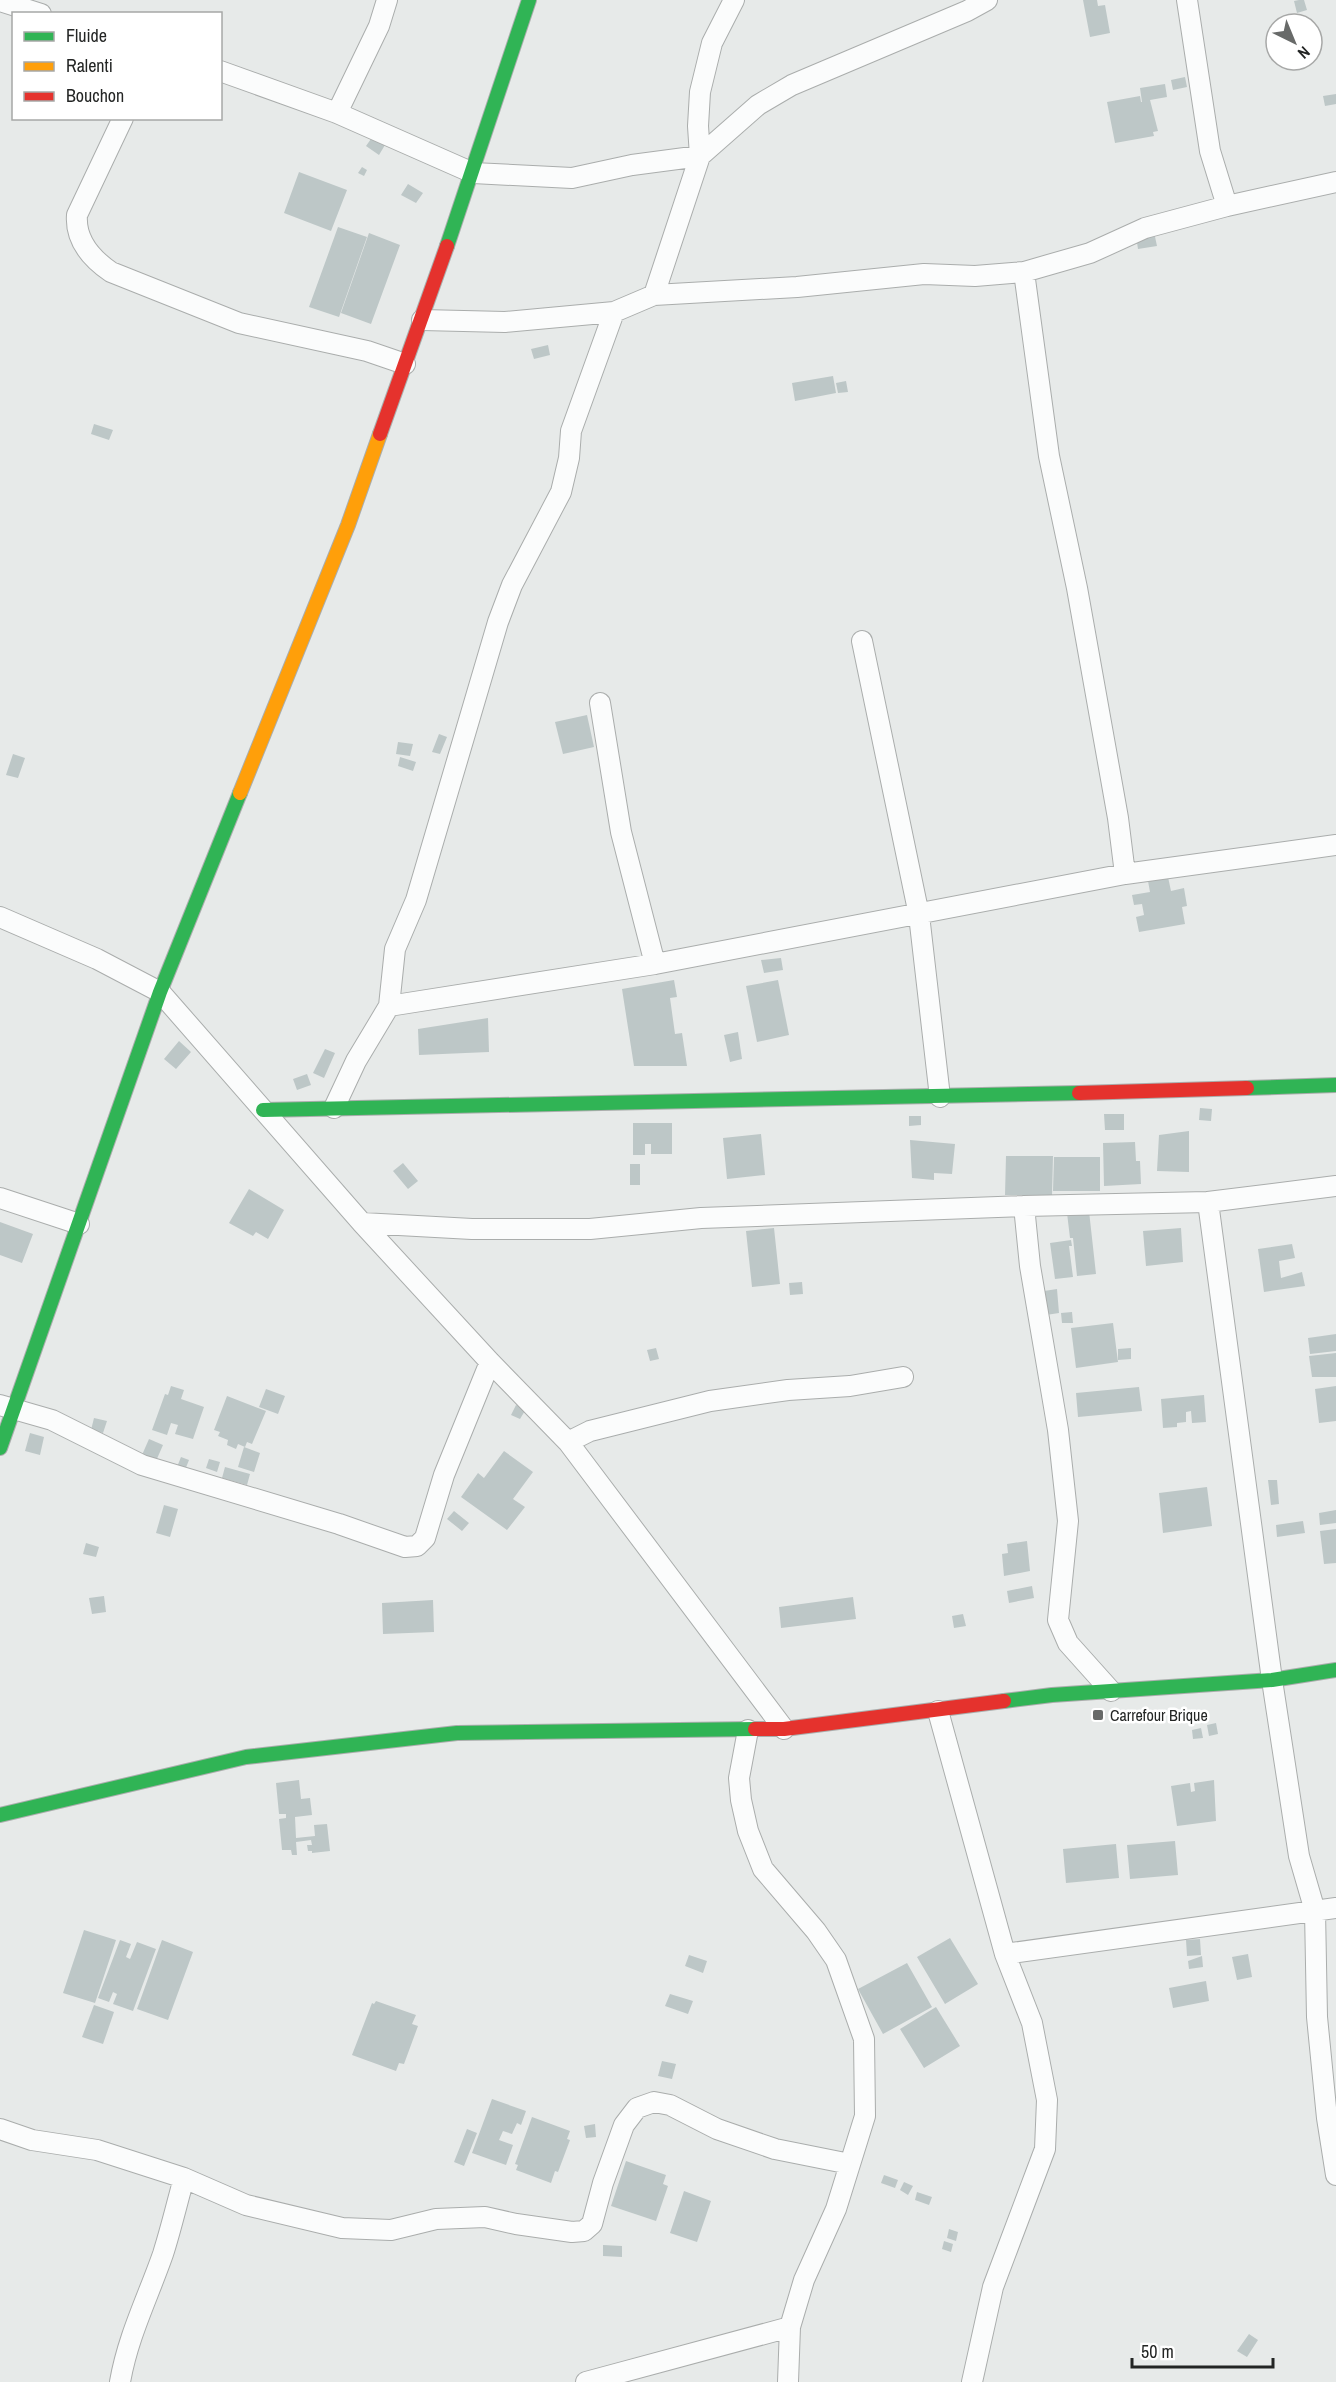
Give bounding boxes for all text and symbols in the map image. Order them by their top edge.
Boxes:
legend [12,12,222,120]
north arrow [1264,12,1324,72]
text: Fluide [66,23,107,48]
text: N [1293,42,1315,64]
text: Ralenti [66,53,113,78]
text: Bouchon [66,83,124,108]
place label: Carrefour Brique [1110,1704,1208,1726]
marker: Carrefour Brique [1091,1708,1105,1722]
scale bar [1132,2331,1273,2369]
text: 50 m [1141,2339,1174,2364]

